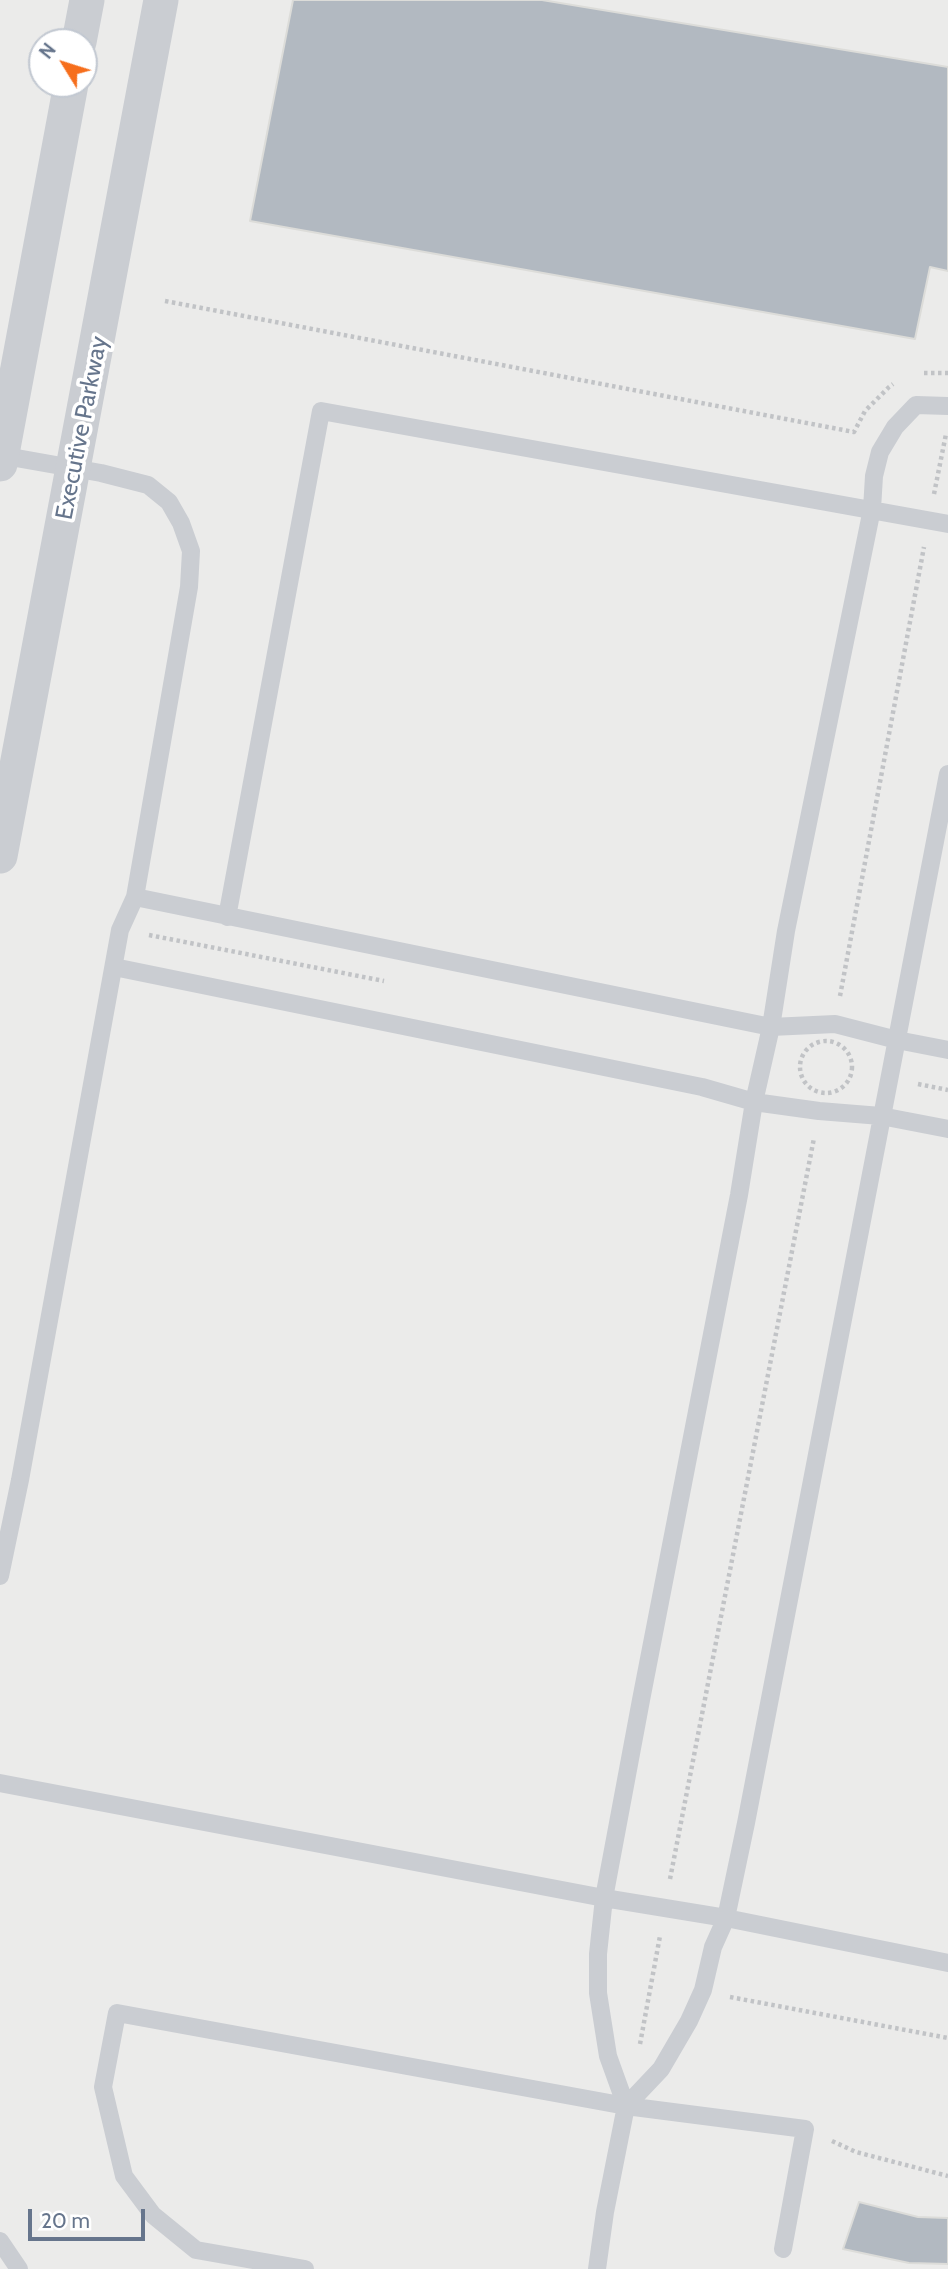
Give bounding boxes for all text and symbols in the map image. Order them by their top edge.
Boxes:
north arrow [28,28,98,98]
text: N [34,39,61,63]
street label: Executive Parkway [50,334,114,522]
scale bar [32,2196,149,2240]
text: 20 m [41,2208,90,2233]

